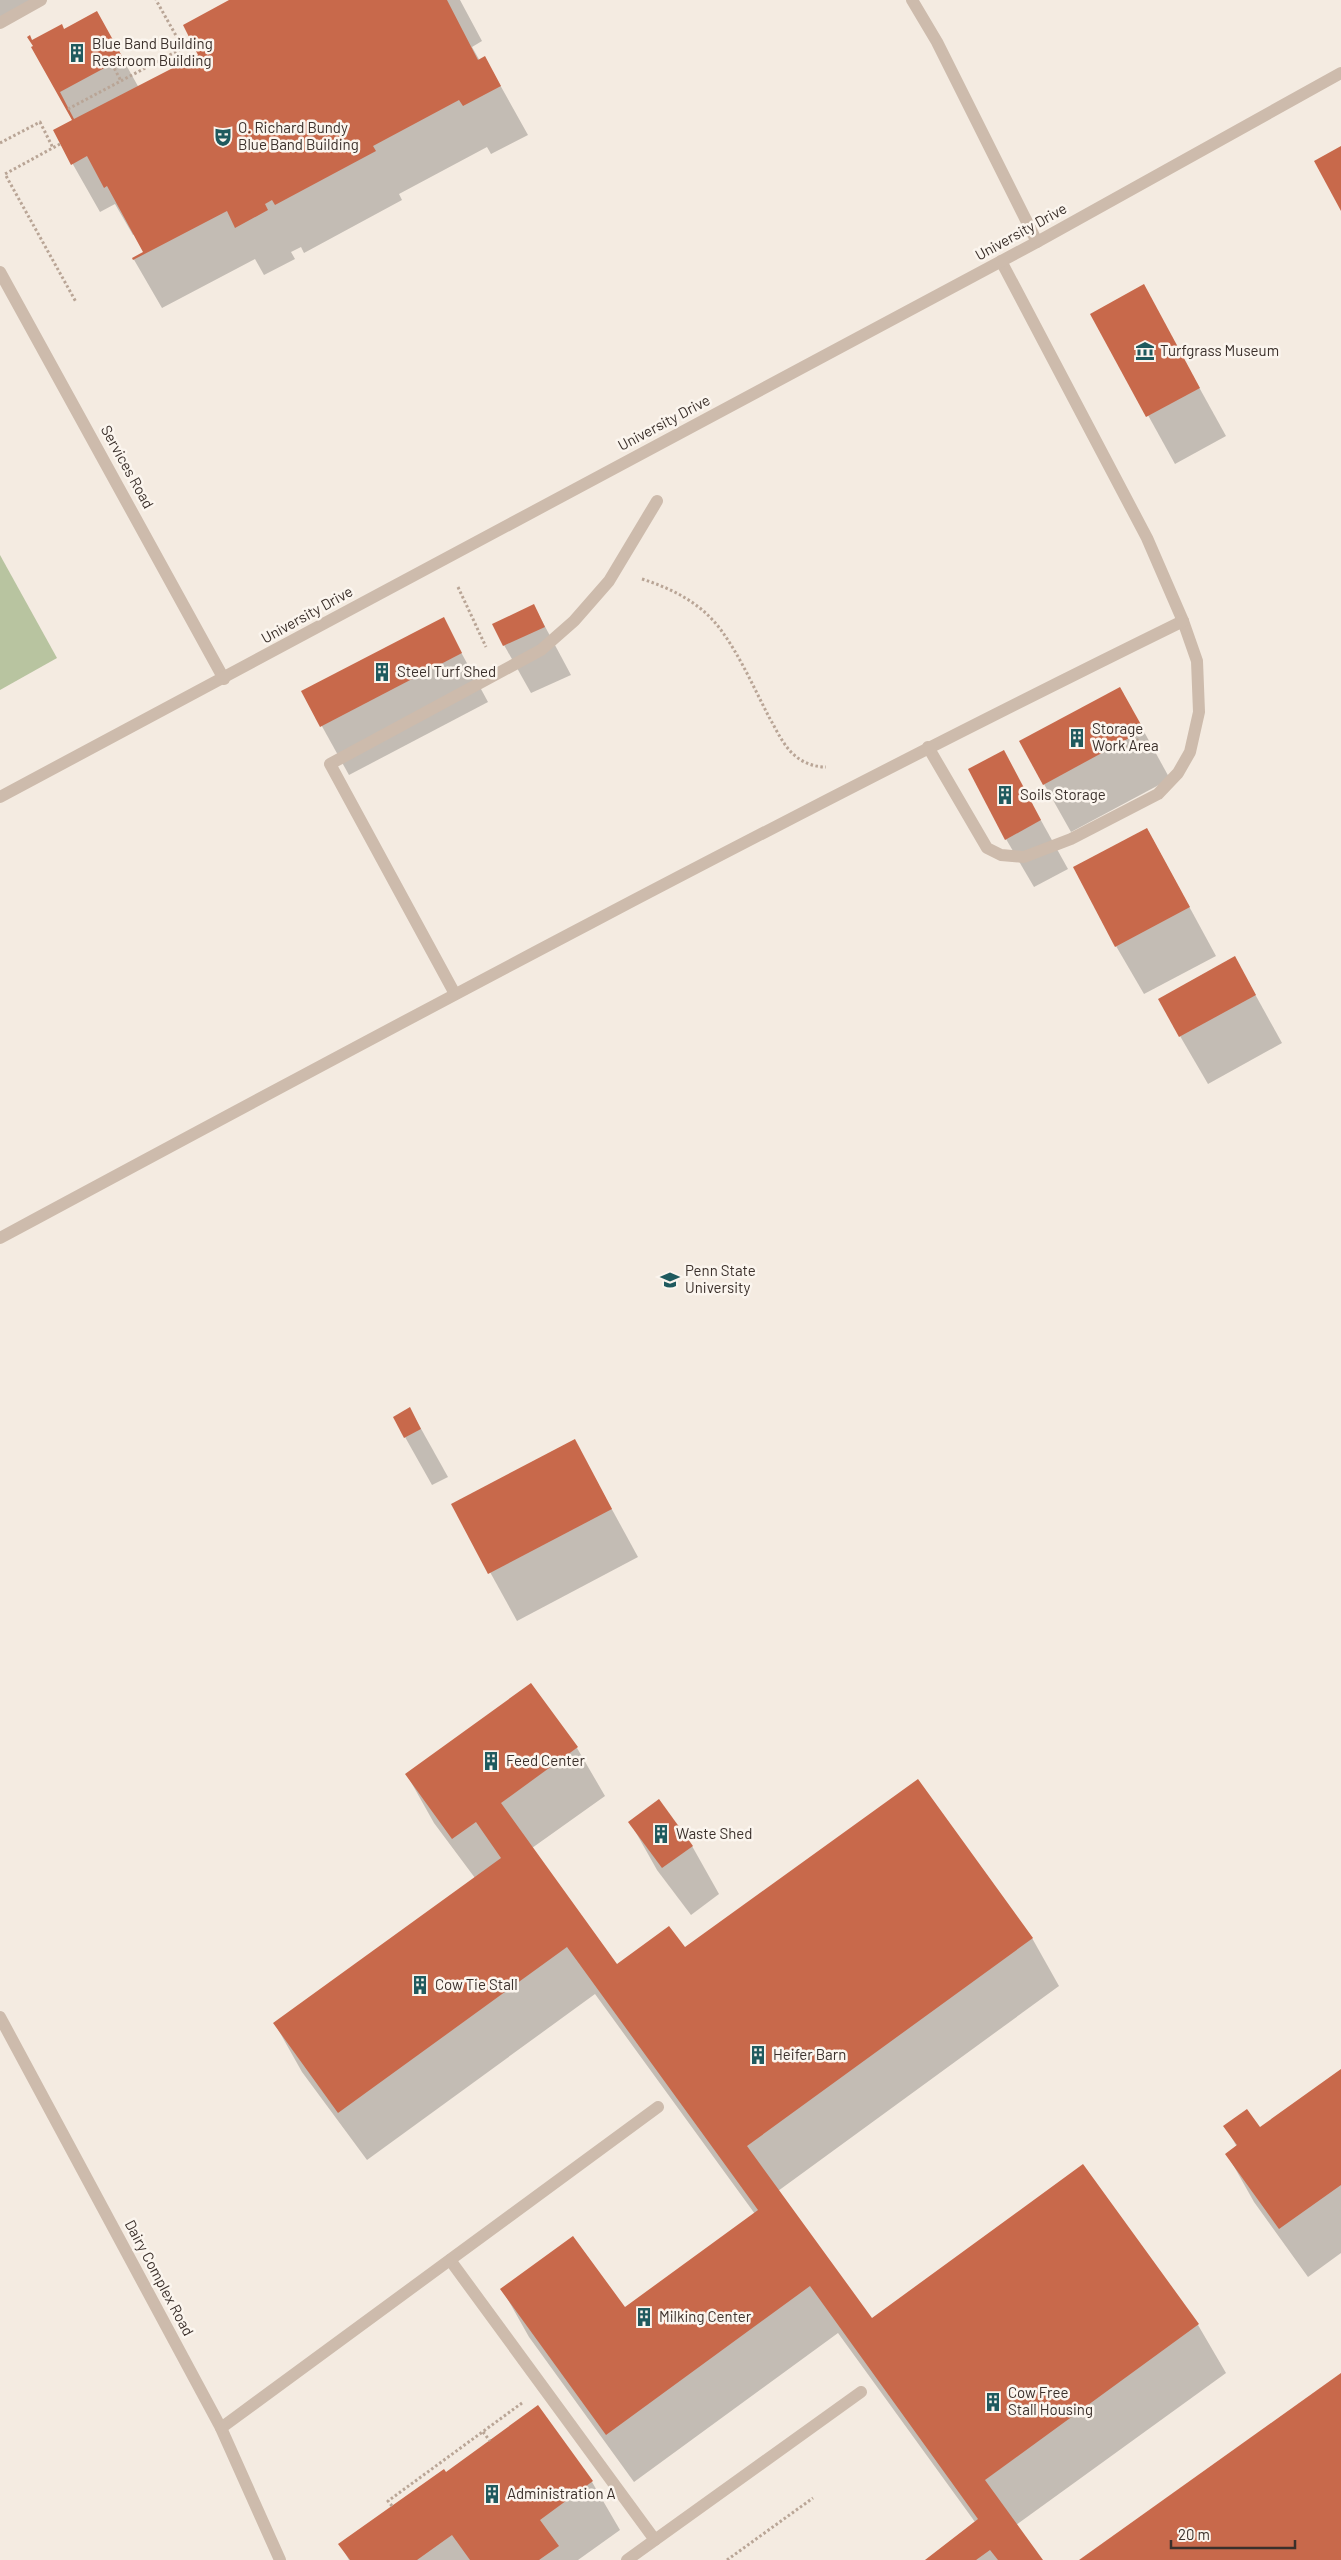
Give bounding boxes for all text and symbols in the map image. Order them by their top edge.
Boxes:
place label: Blue Band Building Restroom Building [92,34,213,69]
building icon: Blue Band Building Restroom Building [66,42,88,64]
place label: O. Richard Bundy Blue Band Building [238,118,359,153]
theatre icon: O. Richard Bundy Blue Band Building [212,126,234,148]
street label: University Drive [972,199,1069,264]
museum icon: Turfgrass Museum [1134,340,1156,362]
place label: Turfgrass Museum [1160,341,1279,359]
street label: University Drive [614,390,713,454]
street label: Services Road [98,422,158,511]
street label: University Drive [258,582,355,647]
building icon: Steel Turf Shed [371,661,393,683]
place label: Steel Turf Shed [397,662,496,680]
place label: Storage Work Area [1092,719,1159,754]
building icon: Storage Work Area [1066,727,1088,749]
building icon: Soils Storage [994,784,1016,806]
place label: Soils Storage [1020,785,1106,803]
place label: Penn State University [685,1261,756,1296]
school or university icon: Penn State University [659,1269,681,1291]
building icon: Feed Center [480,1750,502,1772]
place label: Feed Center [506,1751,586,1769]
building icon: Waste Shed [650,1823,672,1845]
place label: Waste Shed [676,1824,752,1842]
building icon: Cow Tie Stall [409,1974,431,1996]
place label: Cow Tie Stall [435,1975,518,1993]
building icon: Heifer Barn [747,2044,769,2066]
place label: Heifer Barn [773,2045,846,2063]
street label: Dairy Complex Road [122,2216,198,2339]
building icon: Milking Center [633,2306,655,2328]
place label: Milking Center [659,2307,752,2325]
place label: Cow Free Stall Housing [1008,2383,1093,2418]
building icon: Cow Free Stall Housing [982,2391,1004,2413]
building icon: Administration A [481,2483,503,2505]
place label: Administration A [507,2484,616,2502]
scale bar [1171,2518,1295,2550]
text: 20 m [1178,2525,1210,2543]

